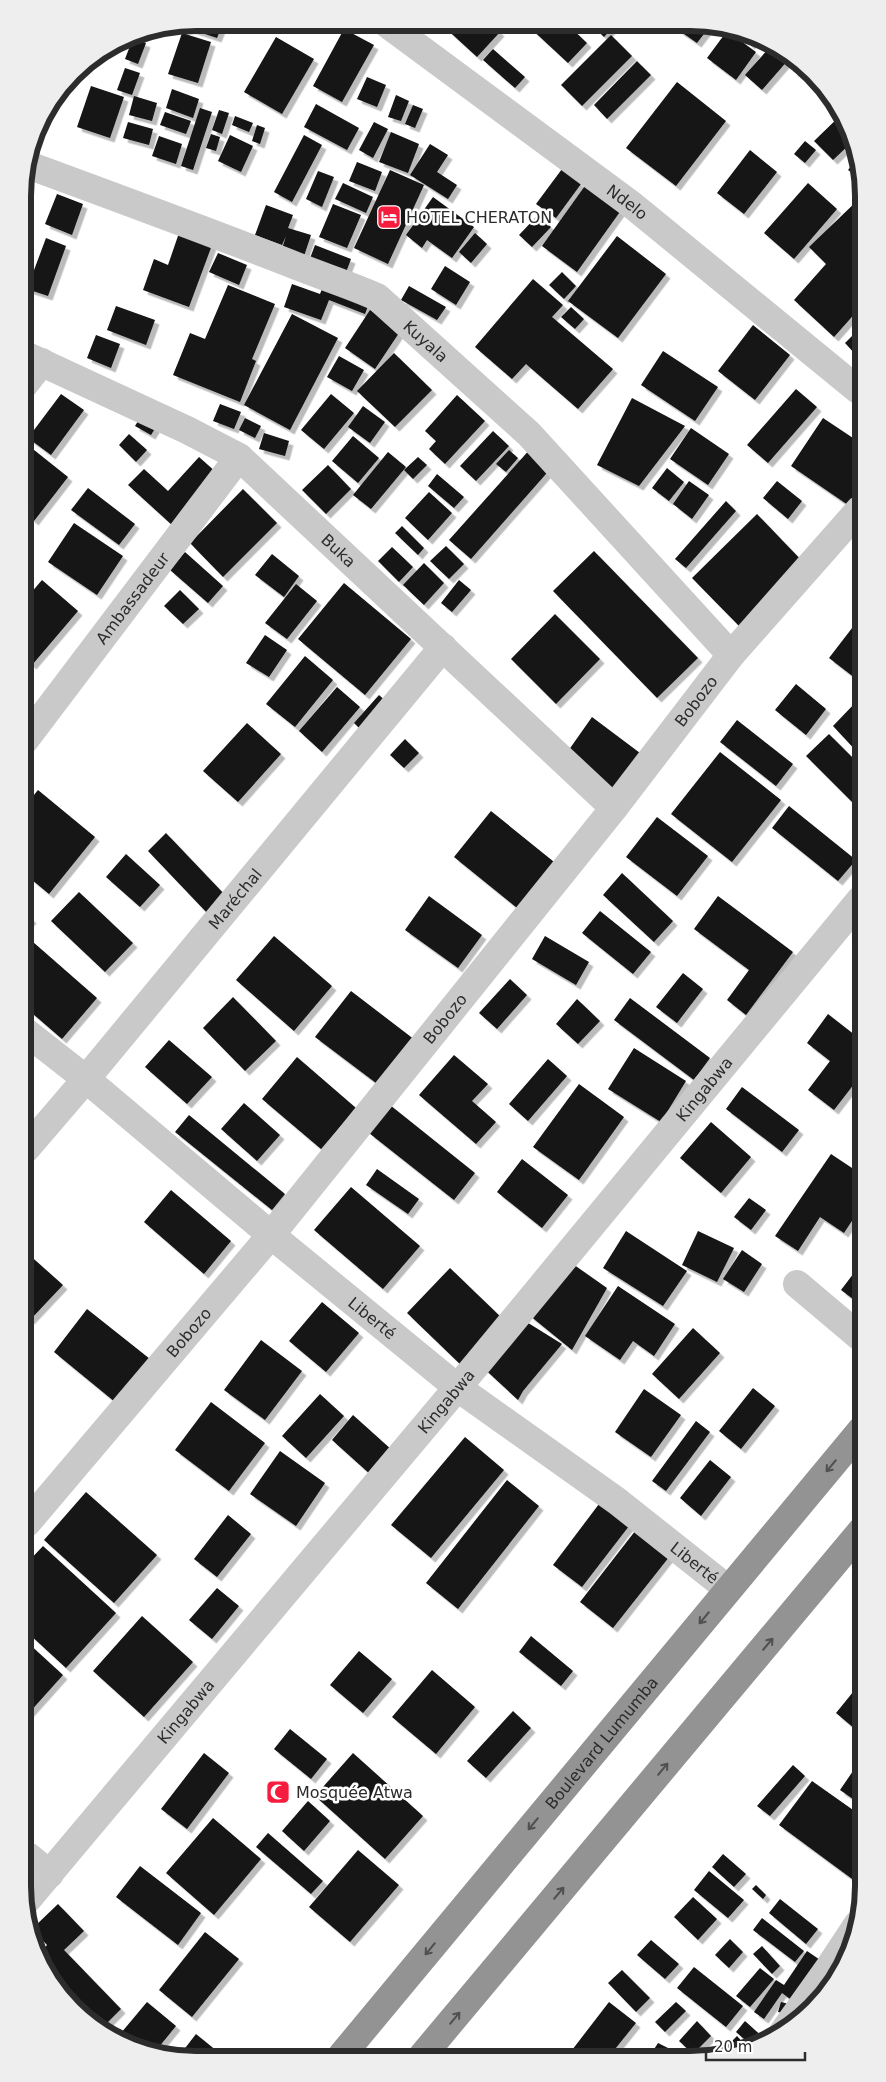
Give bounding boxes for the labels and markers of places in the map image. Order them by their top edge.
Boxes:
hotel icon: HOTEL CHERATON [376,204,402,230]
place label: HOTEL CHERATON [406,208,552,227]
mosque icon: Mosquée Atwa [265,1779,291,1805]
place label: Mosquée Atwa [296,1783,413,1802]

